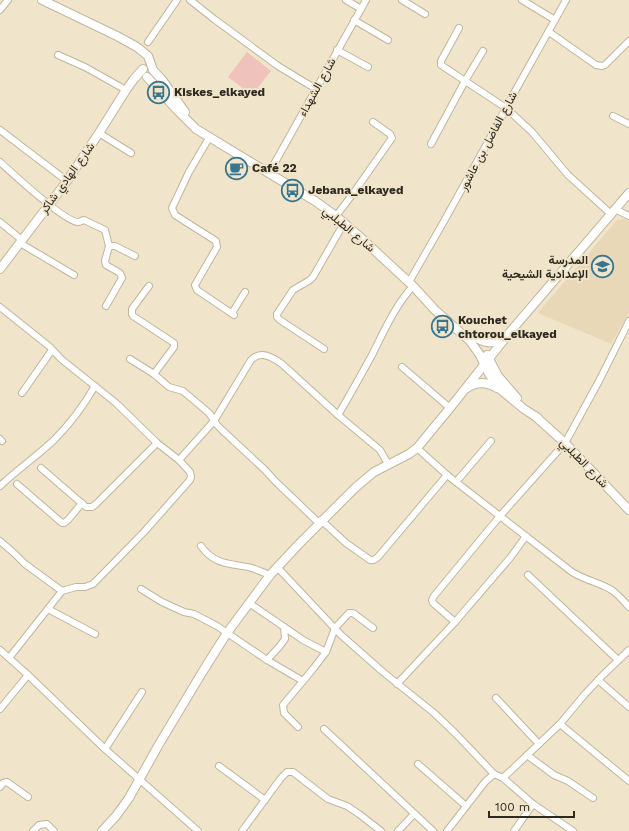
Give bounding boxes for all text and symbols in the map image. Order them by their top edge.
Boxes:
street label: شارع الشهداء [295,55,341,120]
bus stop icon: Kiskes_elkayed [146,79,172,105]
place label: Kiskes_elkayed [174,85,265,99]
street label: شارع الفاضل بن عاشور [455,89,522,195]
street label: شارع الهادي شاكر [36,140,100,219]
cafe icon: Café 22 [224,155,250,181]
place label: Café 22 [252,161,297,175]
bus stop icon: Jebana_elkayed [279,177,305,203]
place label: Jebana_elkayed [308,183,403,197]
street label: شارع الطبلبي [318,203,378,257]
place label: المدرسة الإعدادية الشيحية [502,253,588,282]
school or university icon: المدرسة الإعدادية الشيحية [590,254,616,280]
place label: Kouchet chtorou_elkayed [458,313,557,341]
bus stop icon: Kouchet chtorou_elkayed [430,314,456,340]
street label: شارع الطبلبي [555,435,611,493]
scale bar [489,793,574,819]
text: 100 m [495,800,530,814]

